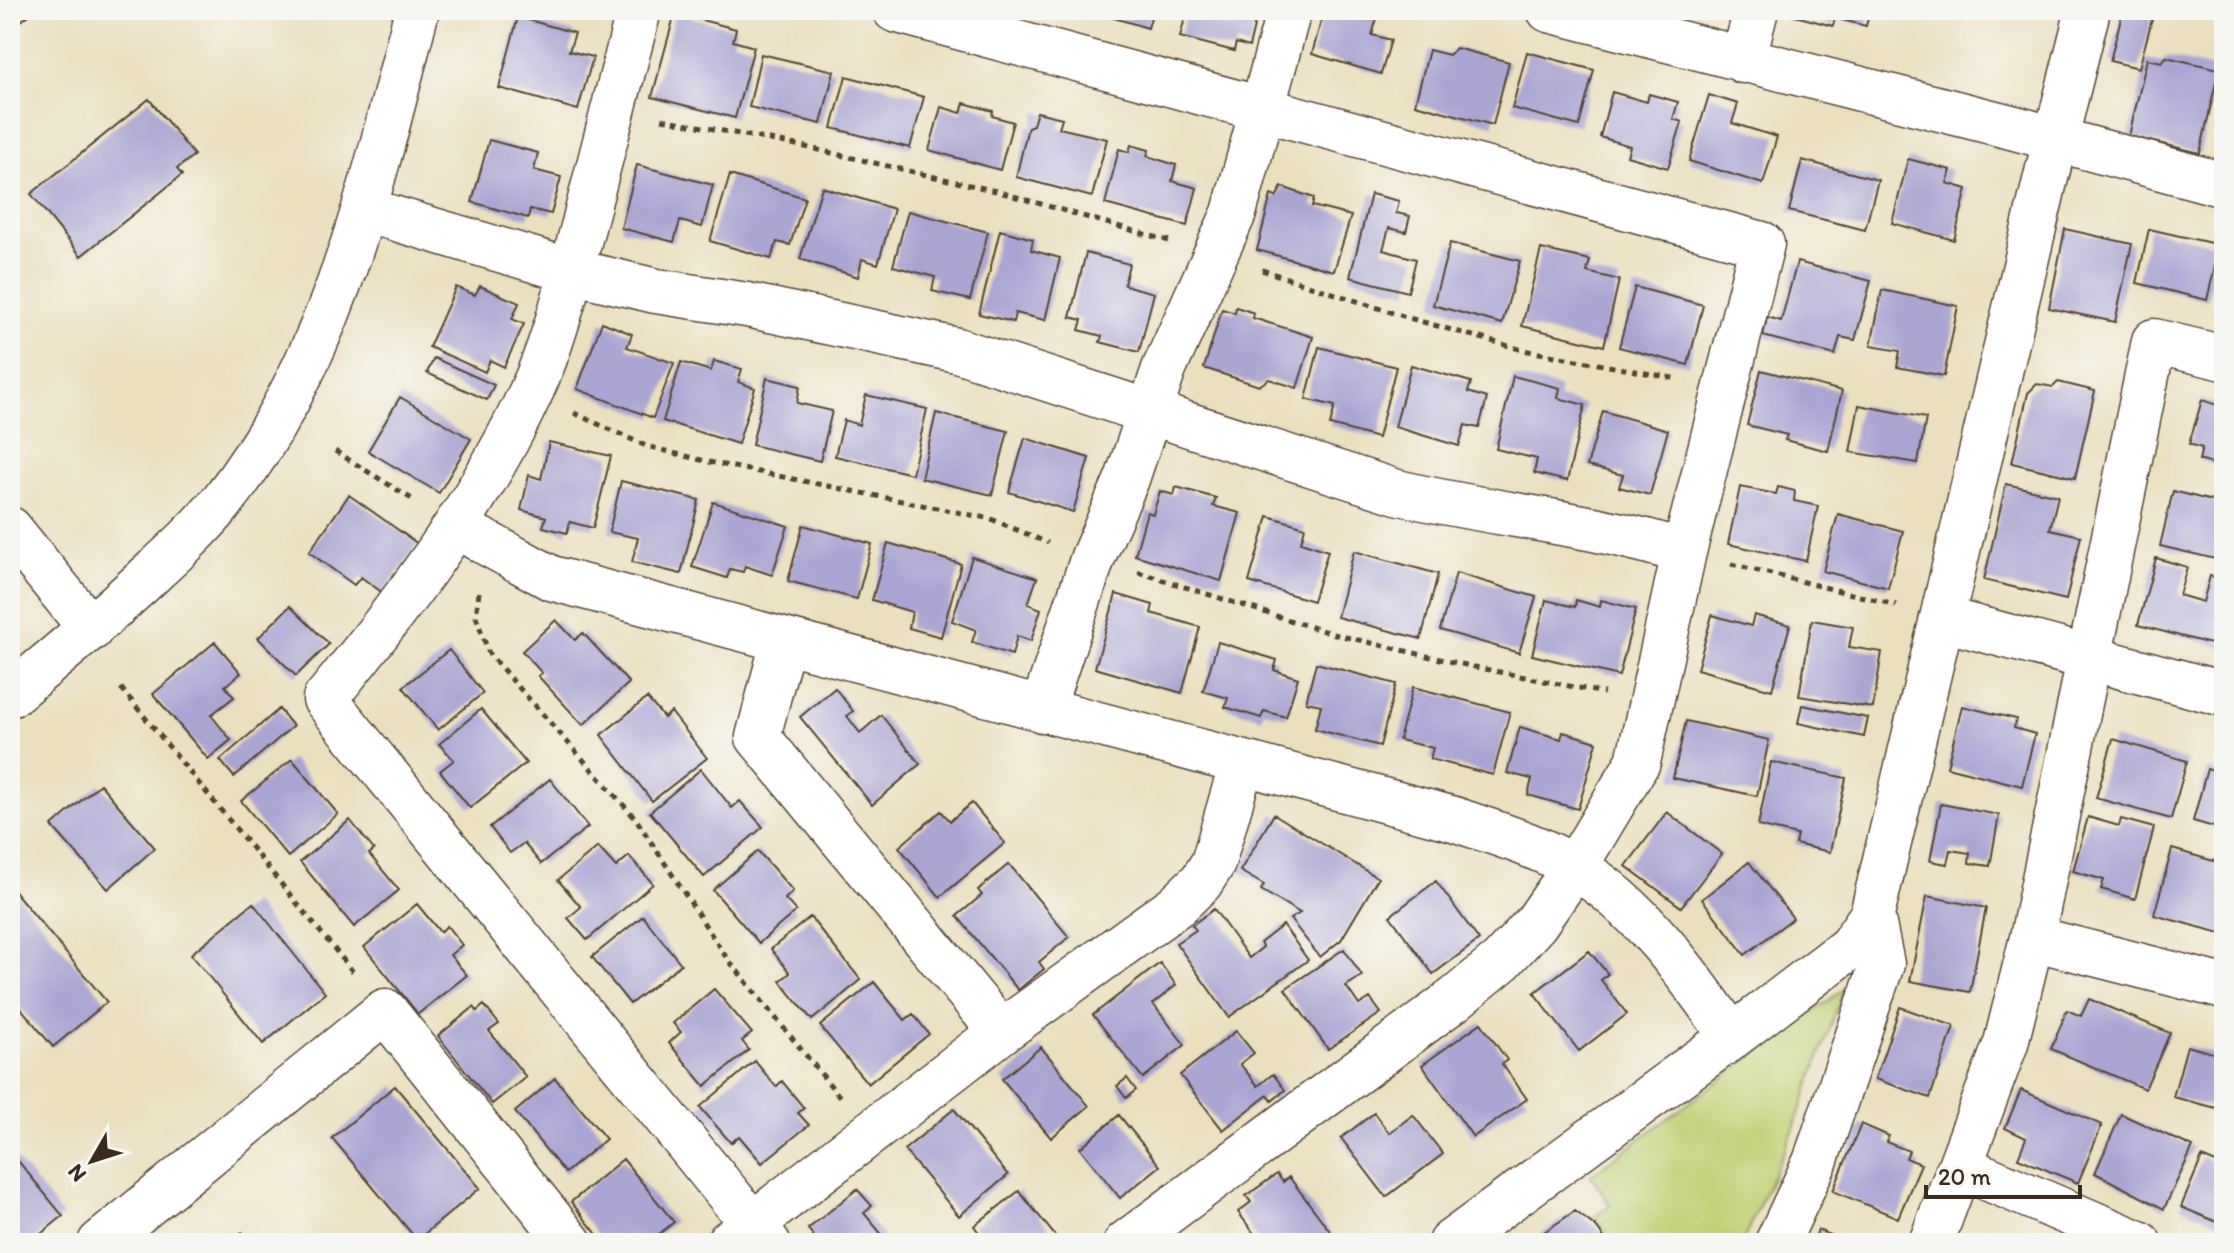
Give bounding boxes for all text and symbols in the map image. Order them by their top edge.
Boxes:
north arrow [52,1121,132,1201]
scale bar [1926,1149,2080,1199]
text: N [62,1159,92,1188]
text: 20 m [1938,1162,1991,1191]

